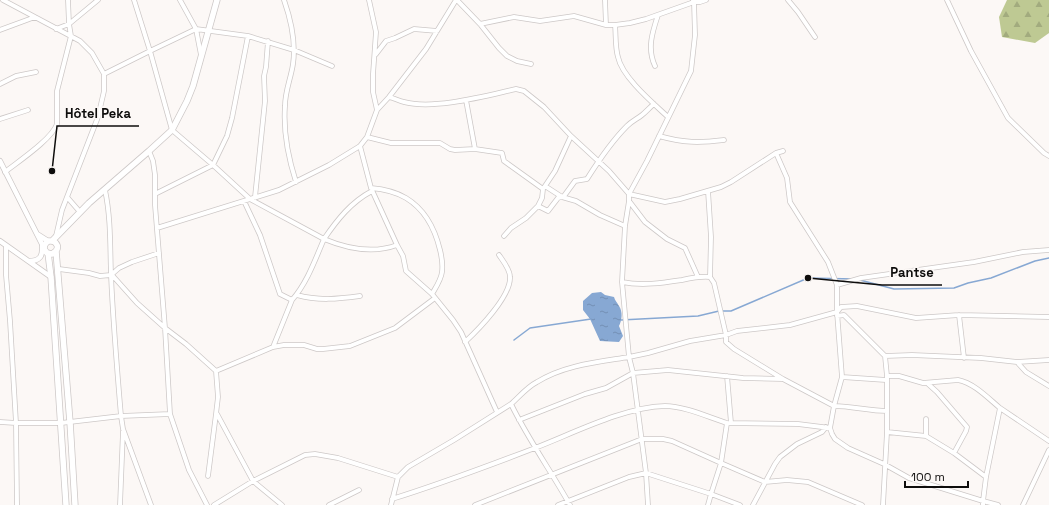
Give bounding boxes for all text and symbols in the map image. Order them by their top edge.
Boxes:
callout: Hôtel Peka [57,101,139,126]
text: Hôtel Peka [65,105,132,122]
callout: Pantse [882,260,942,285]
text: Pantse [890,264,934,281]
scale bar [905,463,968,489]
text: 100 m [911,469,945,485]

